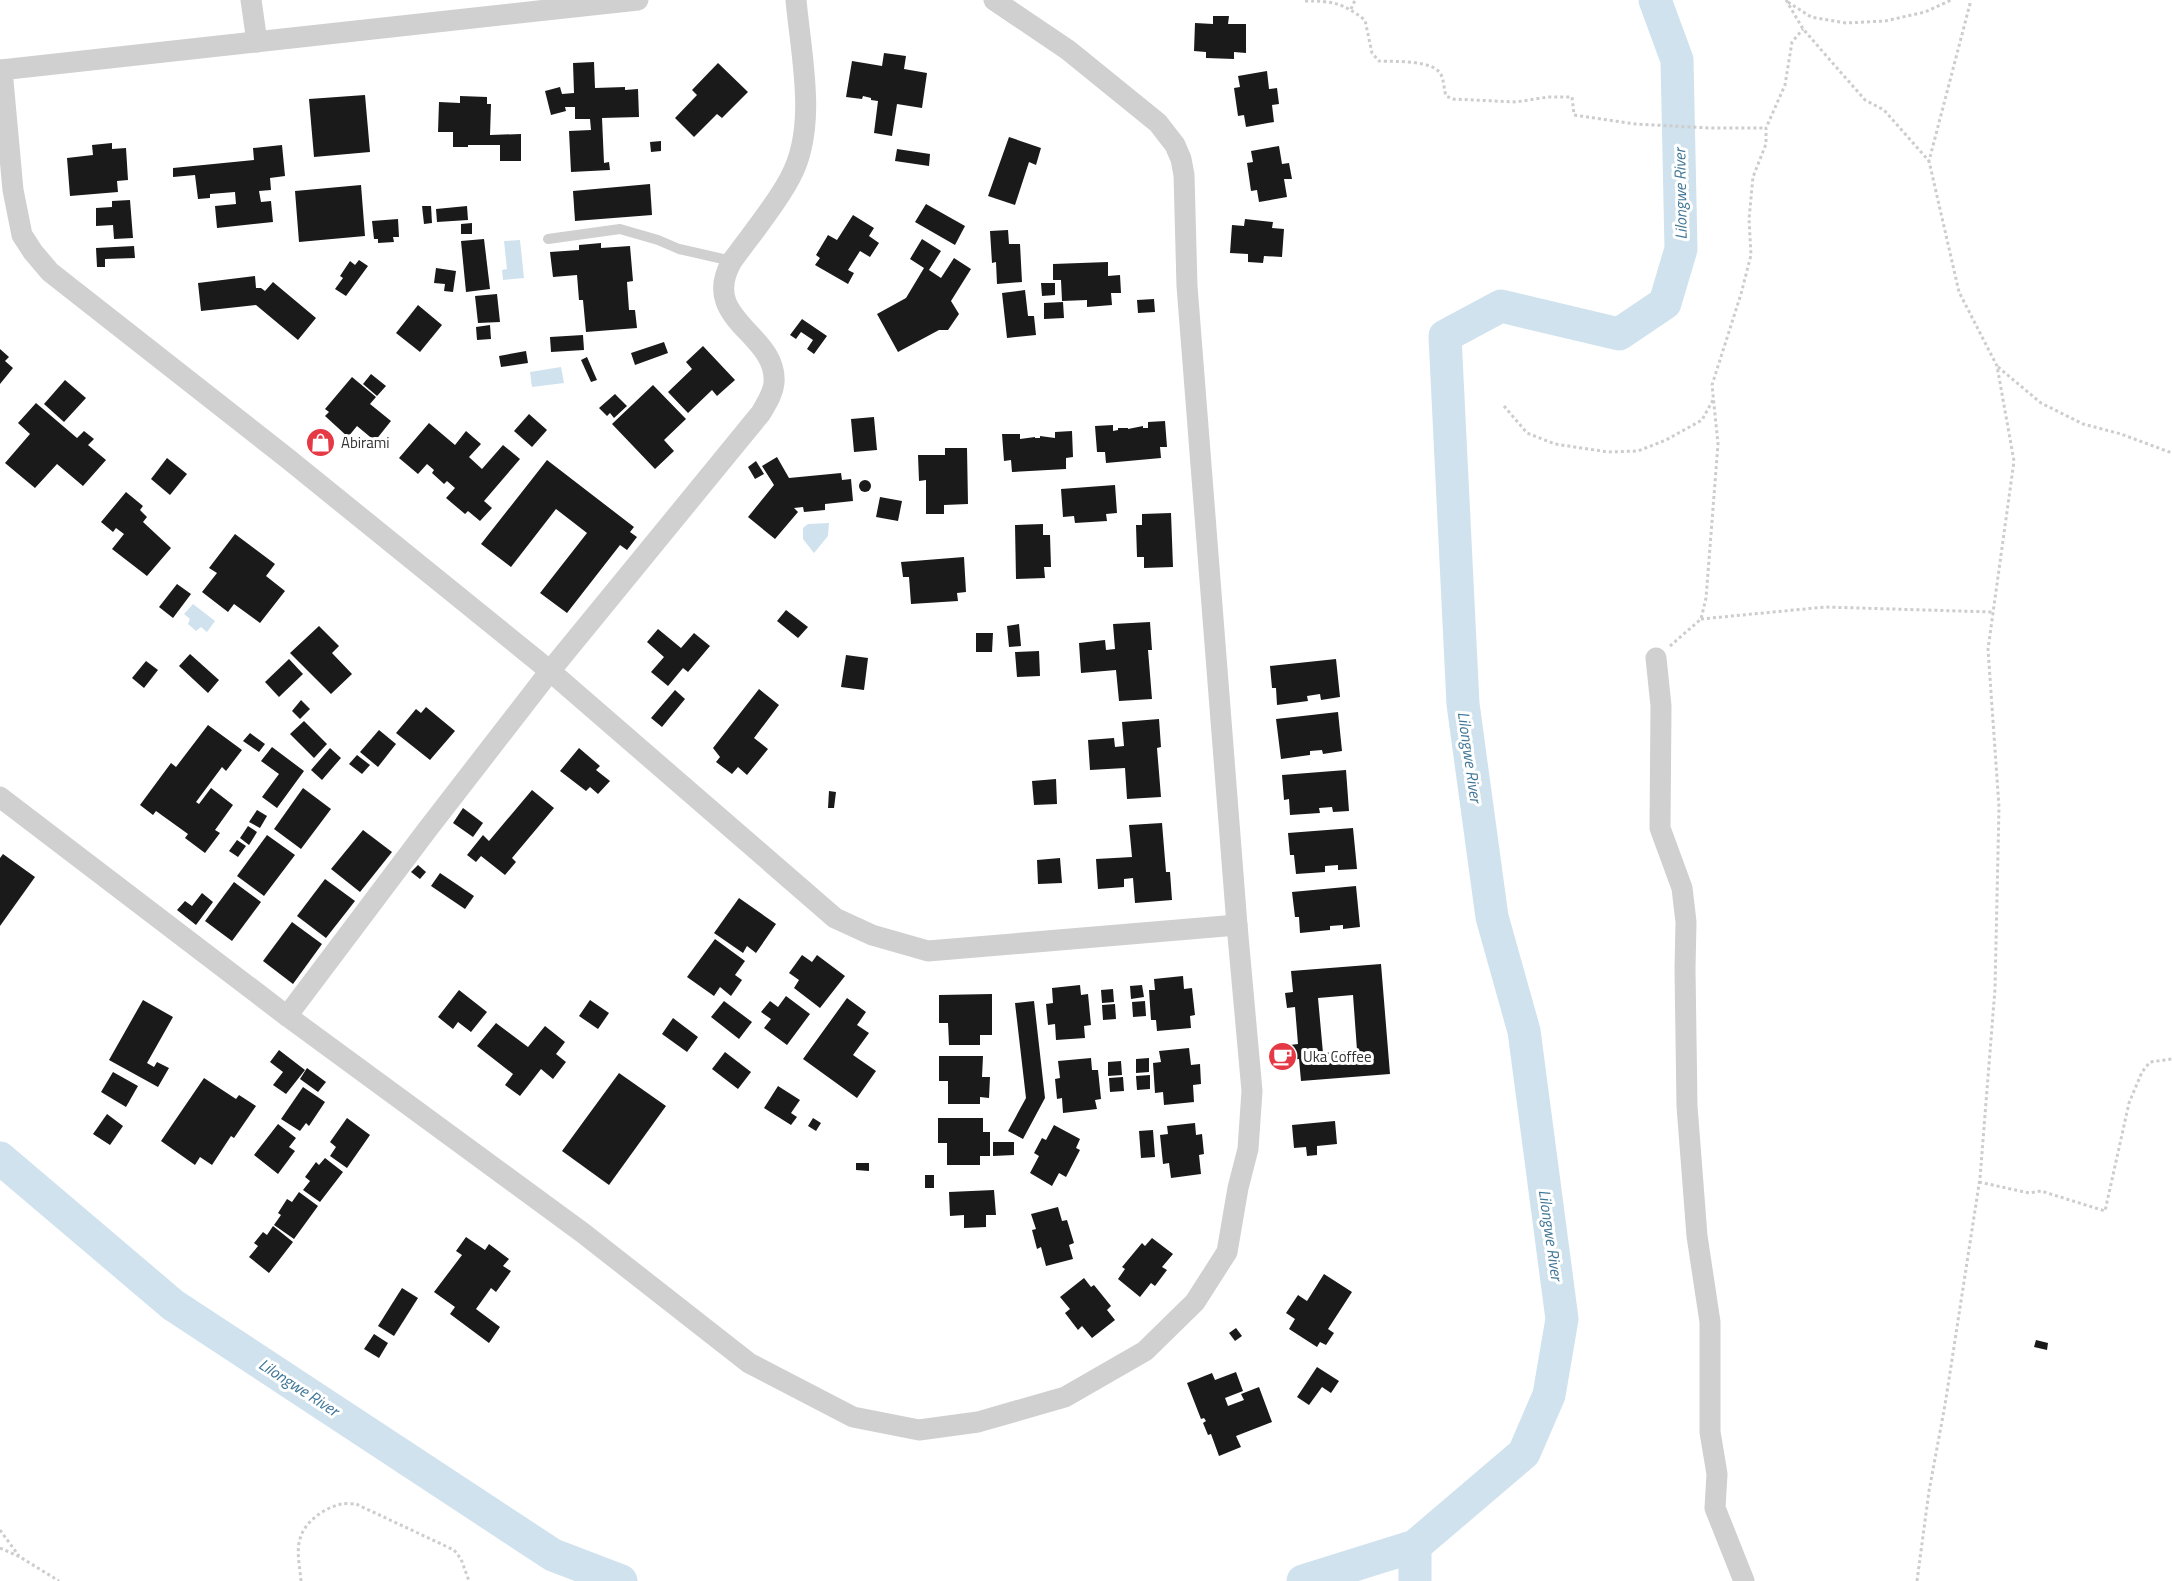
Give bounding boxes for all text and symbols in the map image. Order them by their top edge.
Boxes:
water label: Lilongwe River [1667,146,1693,240]
shop icon: Abirami [304,427,336,459]
place label: Abirami [341,431,390,454]
water label: Lilongwe River [1452,710,1489,806]
cafe icon: Uka Coffee [1266,1041,1298,1073]
place label: Uka Coffee [1303,1045,1372,1068]
water label: Lilongwe River [1533,1188,1570,1284]
water label: Lilongwe River [254,1352,345,1423]

